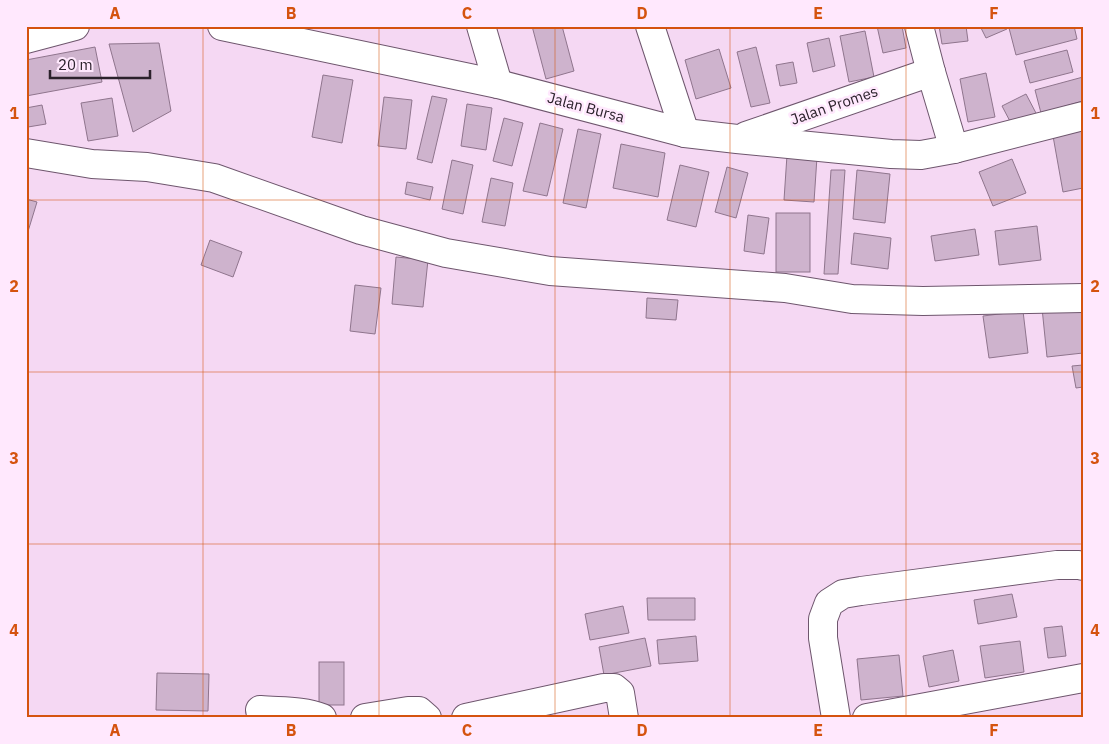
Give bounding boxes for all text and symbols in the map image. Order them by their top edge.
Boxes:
text: A [110,3,121,23]
text: B [286,3,297,23]
text: C [462,3,472,23]
text: D [636,3,648,23]
text: E [813,3,823,23]
text: F [989,3,999,23]
scale bar [50,48,150,80]
text: 20 m [58,55,93,74]
street label: Jalan Promes [788,81,880,129]
street label: Jalan Bursa [545,88,627,126]
text: 1 [9,103,19,123]
text: 1 [1090,103,1100,123]
text: 2 [9,276,19,296]
text: 2 [1090,276,1100,296]
text: 3 [9,448,19,468]
text: 3 [1090,448,1100,468]
text: 4 [9,620,19,640]
text: 4 [1090,620,1100,640]
text: A [110,720,121,740]
text: B [286,720,297,740]
text: C [462,720,472,740]
text: D [636,720,648,740]
text: E [813,720,823,740]
text: F [989,720,999,740]

